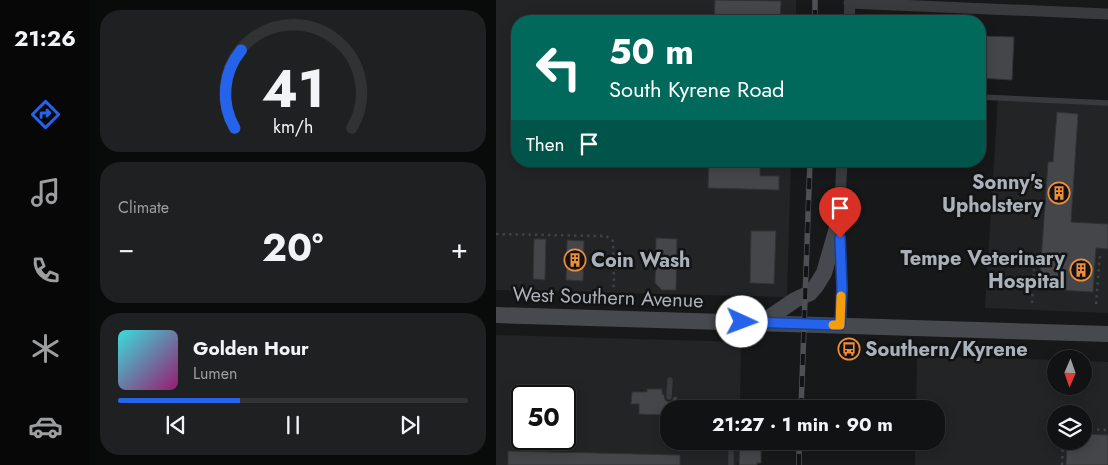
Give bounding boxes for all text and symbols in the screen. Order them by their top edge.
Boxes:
text: 21:26 [14,22,76,54]
text: 50 m [609,27,694,77]
icon: left [526,35,591,100]
text: 41 [262,51,324,127]
text: South Kyrene Road [609,73,785,105]
icon: directions [28,97,63,132]
text: km/h [273,114,313,140]
icon: arrive [575,130,603,158]
text: Then [526,131,565,158]
place label: Sonny's Upholstery [942,168,1044,220]
icon: music [28,175,63,210]
building icon: Sonny's Upholstery [1047,181,1071,205]
pin [819,187,861,238]
icon: arrive [826,194,854,222]
text: Climate [118,196,169,219]
text: 20° [262,220,323,275]
text: − [118,228,135,269]
text: + [451,228,468,269]
place label: Tempe Veterinary Hospital [900,244,1066,296]
place label: Coin Wash [591,246,690,275]
building icon: Coin Wash [563,248,587,272]
icon: phone [28,253,63,288]
building icon: Tempe Veterinary Hospital [1069,258,1093,282]
street label: West Southern Avenue [512,280,704,315]
position arrow [715,295,767,347]
icon: climate [28,331,63,366]
text: Golden Hour [193,335,309,362]
place label: Southern/Kyrene [865,335,1028,364]
bus stop icon: Southern/Kyrene [837,337,861,361]
north arrow [1047,350,1092,395]
map controls [1047,350,1092,450]
text: Lumen [193,362,237,385]
speed limit sign: 50 [511,385,576,450]
button: layers [1047,405,1092,450]
icon: car [28,409,63,444]
icon: previous [162,411,190,439]
icon: pause [279,411,307,439]
icon: next [396,411,424,439]
text: 21:27 · 1 min · 90 m [712,411,893,438]

